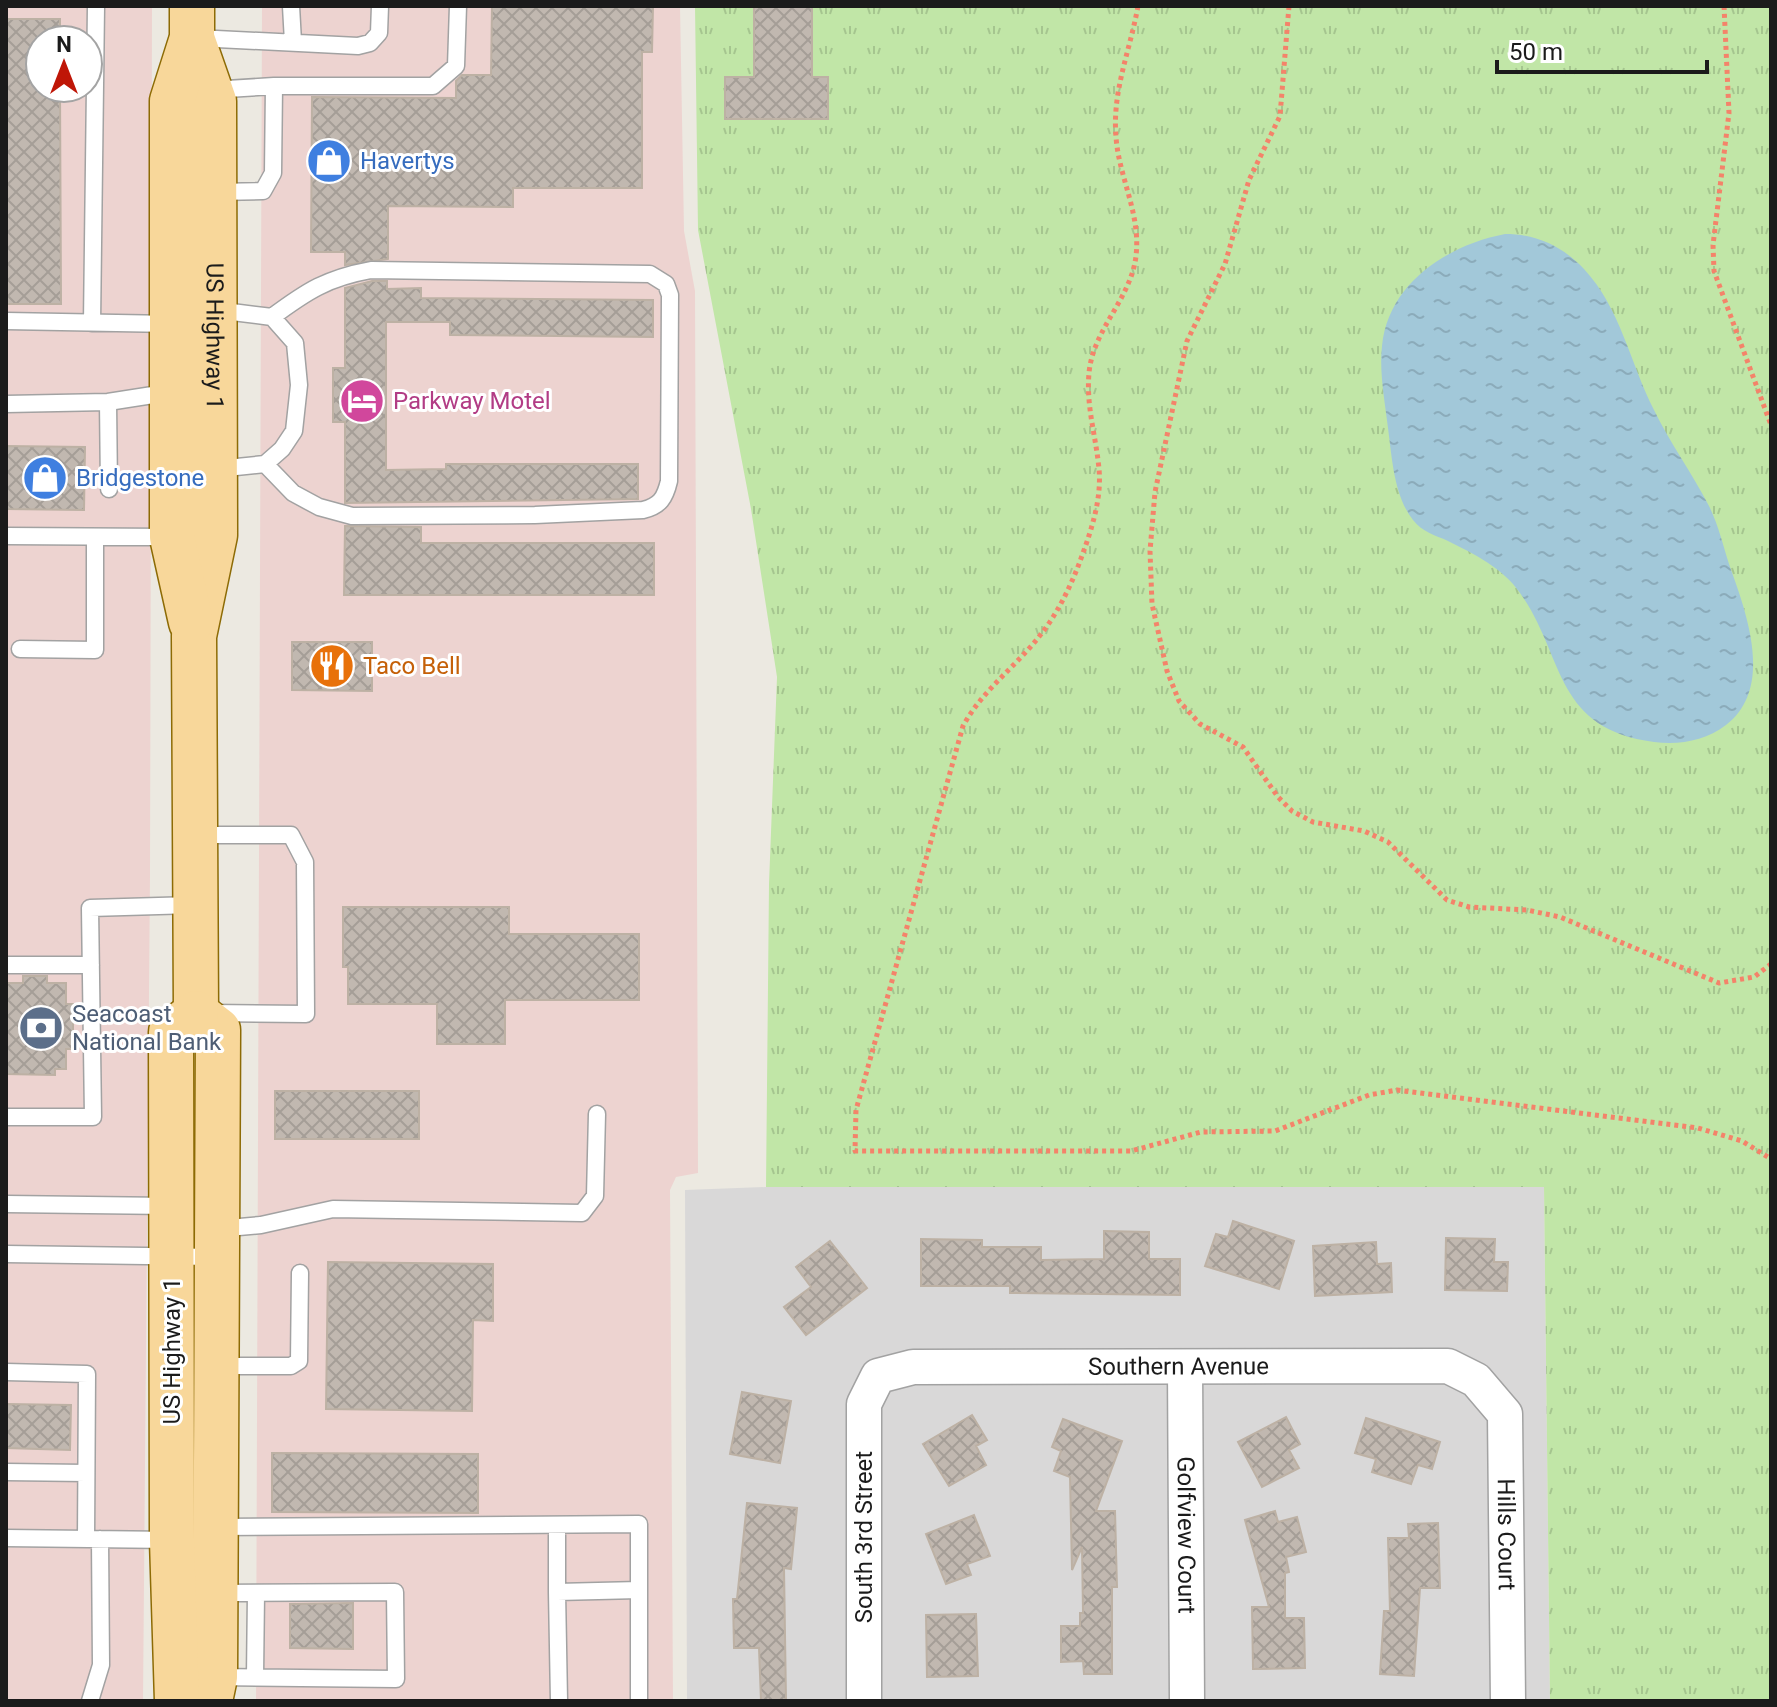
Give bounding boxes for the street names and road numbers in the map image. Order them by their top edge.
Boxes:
street label: US Highway 1 [200,263,229,410]
street label: US Highway 1 [158,1277,186,1425]
street label: Southern Avenue [1088,1352,1269,1381]
street label: South 3rd Street [850,1451,878,1623]
street label: Golfview Court [1172,1456,1200,1614]
street label: Hills Court [1492,1478,1521,1591]

